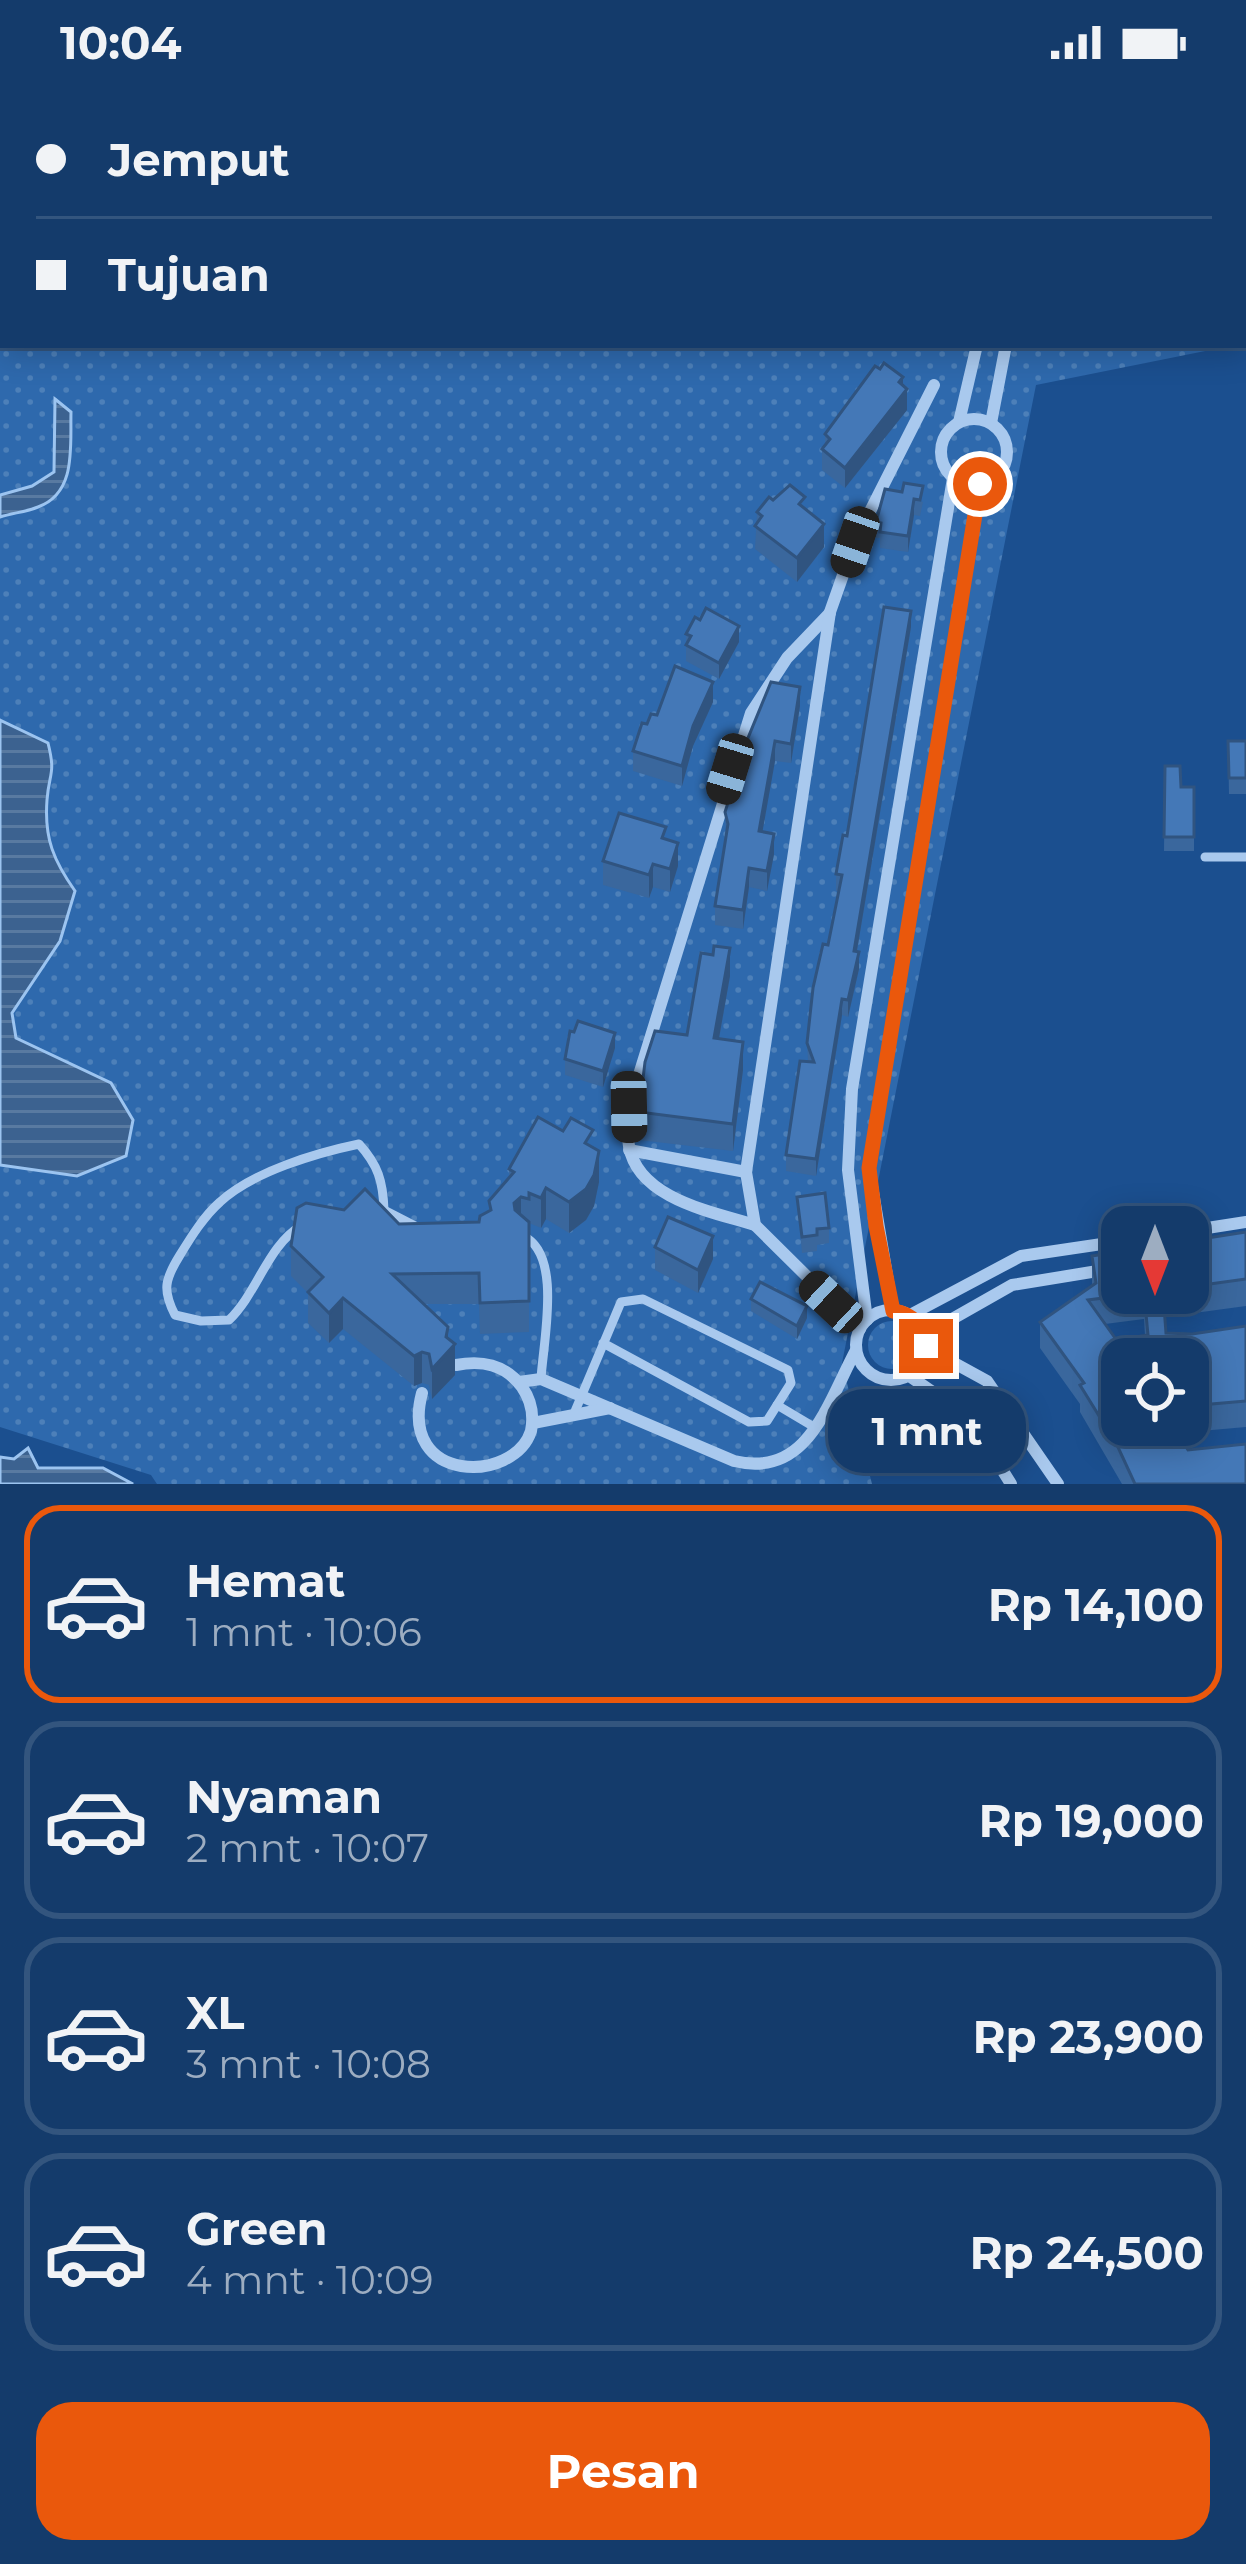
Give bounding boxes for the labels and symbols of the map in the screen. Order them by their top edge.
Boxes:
route start [953,457,1007,511]
car [826,502,884,582]
car [702,729,758,809]
car [610,1071,648,1143]
north arrow [1101,1206,1209,1314]
car [792,1264,870,1340]
route end [899,1319,953,1373]
callout: 1 mnt [827,1388,1025,1472]

